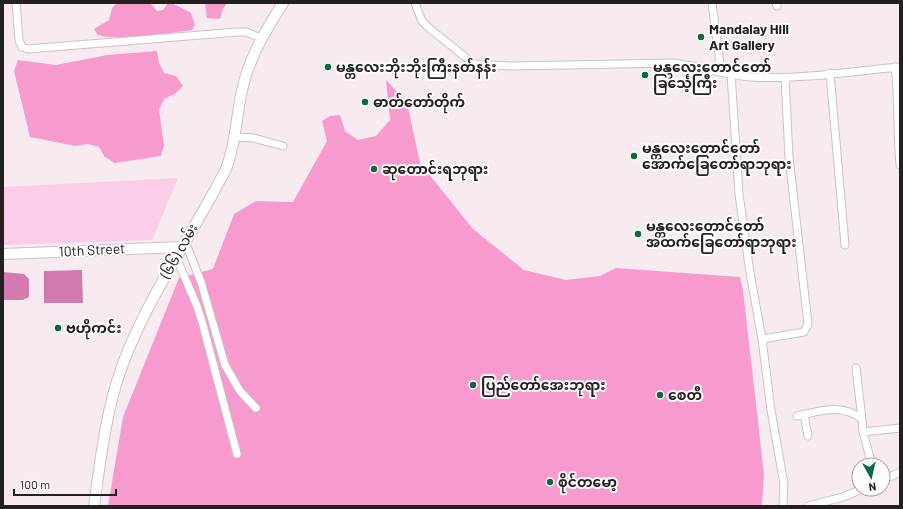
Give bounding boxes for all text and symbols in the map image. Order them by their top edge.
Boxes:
place label: Mandalay Hill Art Gallery [709,20,789,53]
marker: Mandalay Hill Art Gallery [696,32,706,42]
place label: မန္တလေးဘိုးဘိုးကြီးနတ်နန်း [336,57,497,79]
place label: မန္တလေးတောင်တော် ‌ခြင်္သေ့ကြီး [653,57,771,95]
marker: မန္တလေးဘိုးဘိုးကြီးနတ်နန်း [323,62,333,72]
marker: မန္တလေးတောင်တော် ‌ခြင်္သေ့ကြီး [640,70,650,80]
place label: ဓာတ်တော်တိုက် [373,92,465,114]
marker: ဓာတ်တော်တိုက် [360,97,370,107]
place label: မန္တ‌လေးတောင်တော် အောက်ခြေတော်ရာဘုရား‌ [642,138,792,176]
marker: မန္တ‌လေးတောင်တော် အောက်ခြေတော်ရာဘုရား‌ [629,151,639,161]
place label: ဆုတောင်းရဘုရား [382,159,488,181]
marker: ဆုတောင်းရဘုရား [369,164,379,174]
place label: မန္တ‌လေးတောင်တော် အထက်ခြေတော်ရာဘုရား‌ [646,216,797,254]
street label: (၆၆) လမ်း [155,220,201,282]
marker: မန္တ‌လေးတောင်တော် အထက်ခြေတော်ရာဘုရား‌ [633,229,643,239]
street label: 10th Street [58,239,126,260]
place label: ဗဟိုကင်း [66,318,122,340]
marker: ဗဟိုကင်း [53,323,63,333]
place label: ပြည်တော်အေးဘုရား [481,375,606,397]
marker: ပြည်တော်အေးဘုရား [468,380,478,390]
place label: စေတီ [668,385,702,403]
marker: စေတီ [655,390,665,400]
north arrow [851,457,891,497]
scale bar [14,471,116,497]
place label: စိုင်တမော့ [558,472,617,494]
text: 100 m [20,477,50,491]
marker: စိုင်တမော့ [545,477,555,487]
text: N [868,480,877,494]

